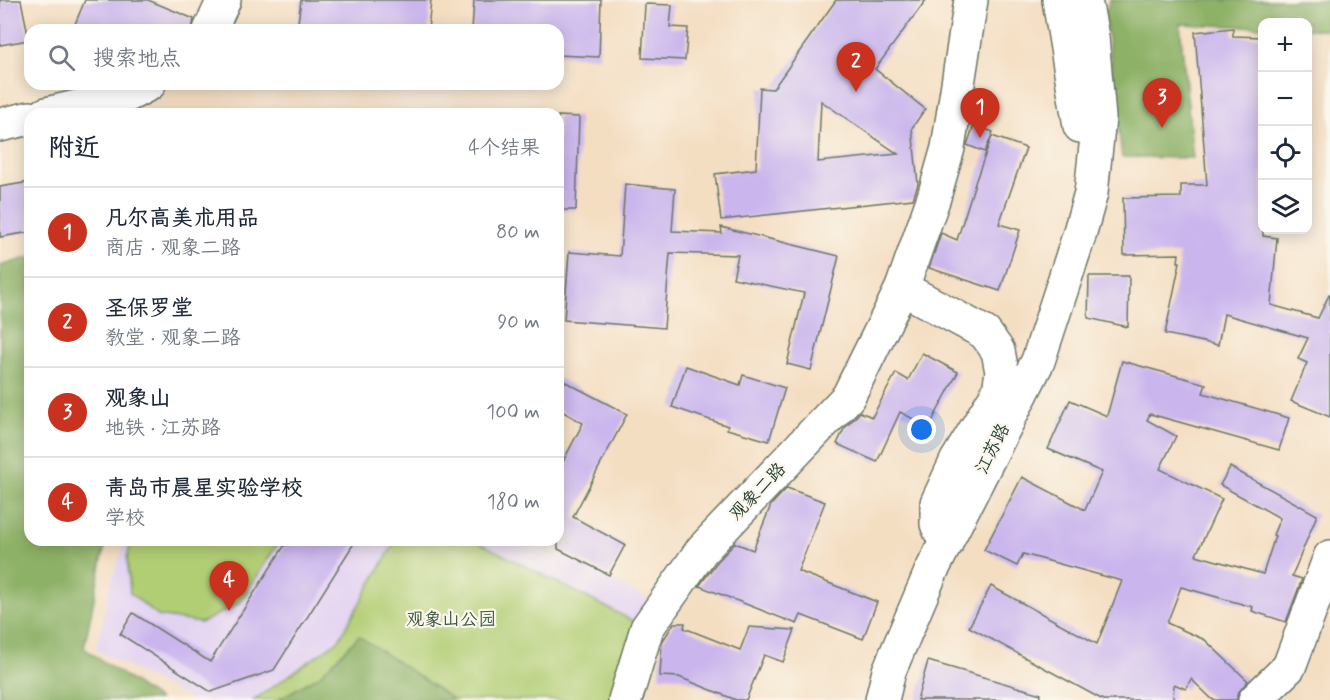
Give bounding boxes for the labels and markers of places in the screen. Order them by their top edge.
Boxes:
pin: 2 [836,42,876,92]
pin: 3 [1142,78,1182,128]
pin: 1 [960,88,1000,138]
pin: 4 [210,562,248,611]

